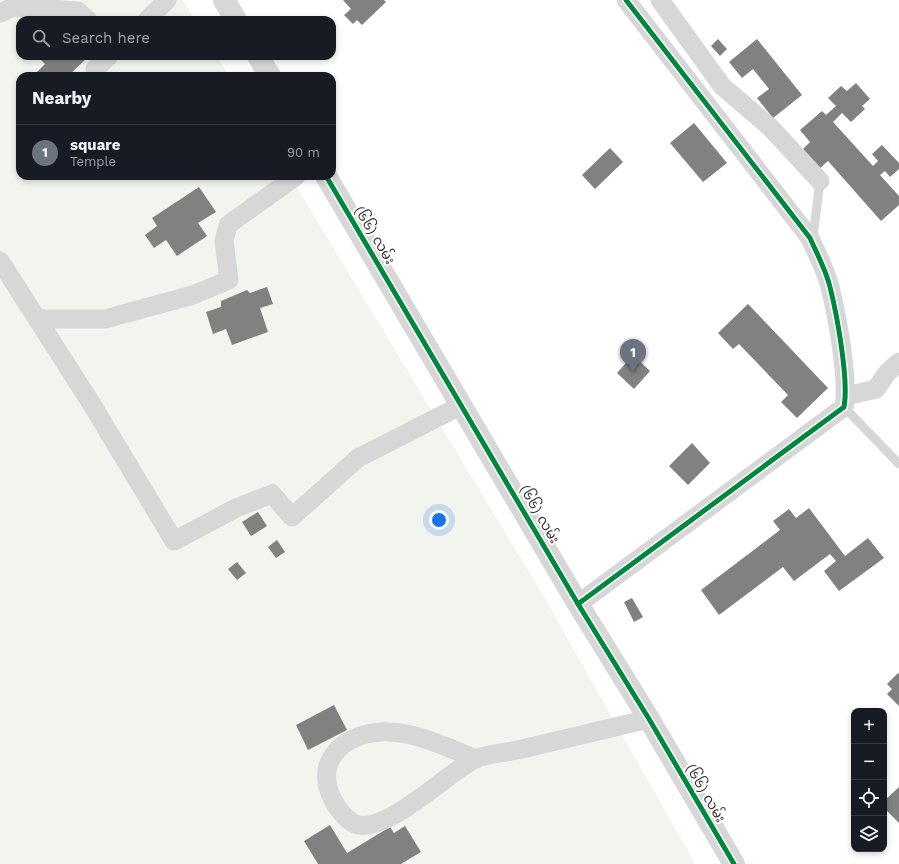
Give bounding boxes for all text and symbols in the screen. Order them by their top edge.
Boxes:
search box [16,16,336,60]
icon: search [30,27,52,49]
text: Search here [62,29,150,47]
text: Nearby [32,88,91,108]
text: square [70,136,120,154]
text: 1 [42,145,48,160]
text: 90 m [287,145,320,160]
text: Temple [70,154,116,169]
street label: (၆၆) လမ်း [351,202,400,267]
pin: 1 [620,339,646,372]
street label: (၆၆) လမ်း [517,481,565,546]
your location [429,510,449,530]
map controls [851,708,887,852]
button: + [851,708,887,744]
button: − [851,744,887,780]
street label: (၆၆) လမ်း [683,760,731,825]
button: locate [851,780,887,816]
button: layers [851,816,887,852]

